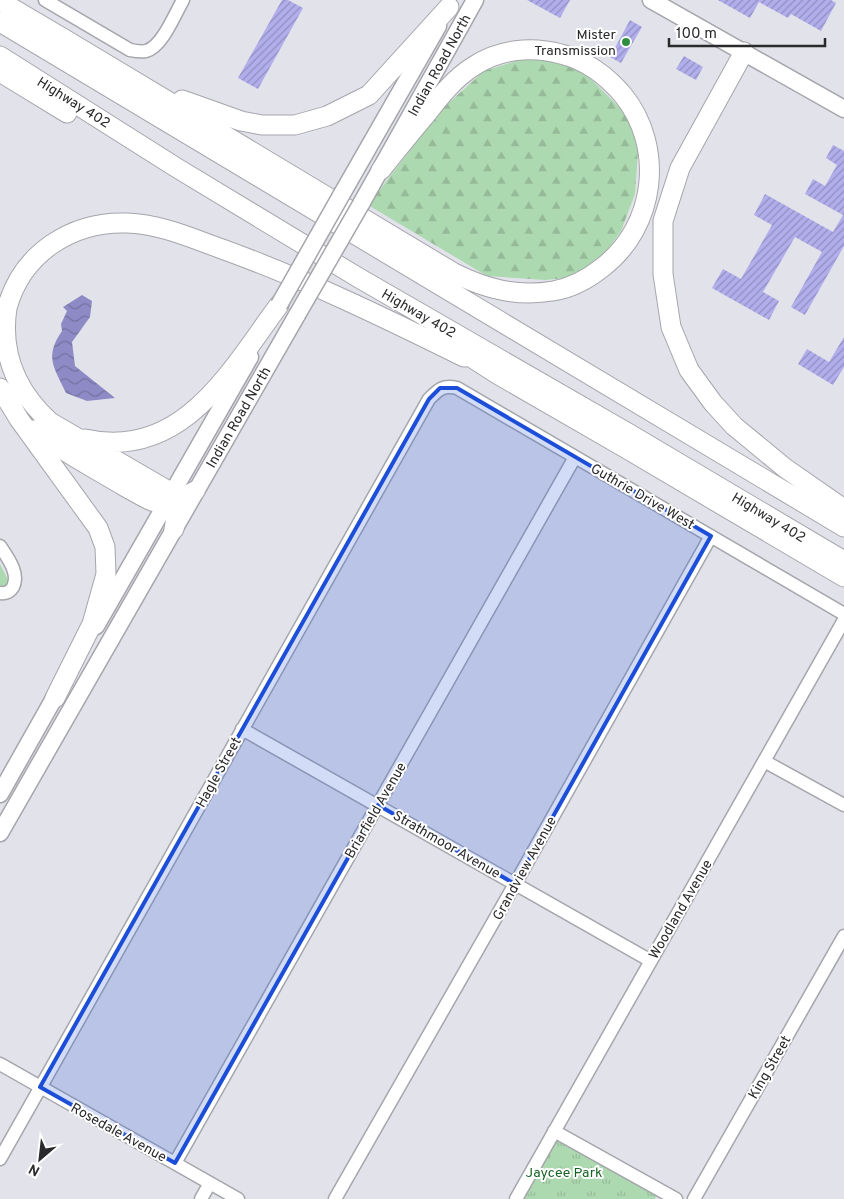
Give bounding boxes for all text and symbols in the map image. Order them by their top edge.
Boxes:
street label: Indian Road North [405,12,475,120]
scale bar [669,15,825,47]
text: 100 m [676,25,717,44]
place label: Mister Transmission [534,27,617,60]
marker: Mister Transmission [620,36,632,48]
street label: Highway 402 [33,74,113,133]
street label: Highway 402 [378,286,459,342]
street label: Indian Road North [203,364,275,471]
street label: Guthrie Drive West [587,461,697,534]
street label: Highway 402 [728,490,808,547]
street label: Hagle Street [193,735,246,811]
street label: Briarfield Avenue [342,760,411,862]
street label: Strathmoor Avenue [390,808,503,883]
street label: Grandview Avenue [490,814,561,924]
street label: Woodland Avenue [646,857,717,963]
street label: King Street [745,1033,795,1103]
street label: Rosedale Avenue [67,1100,169,1167]
north arrow [15,1134,65,1184]
text: N [26,1159,43,1179]
park label: Jaycee Park [526,1165,602,1182]

